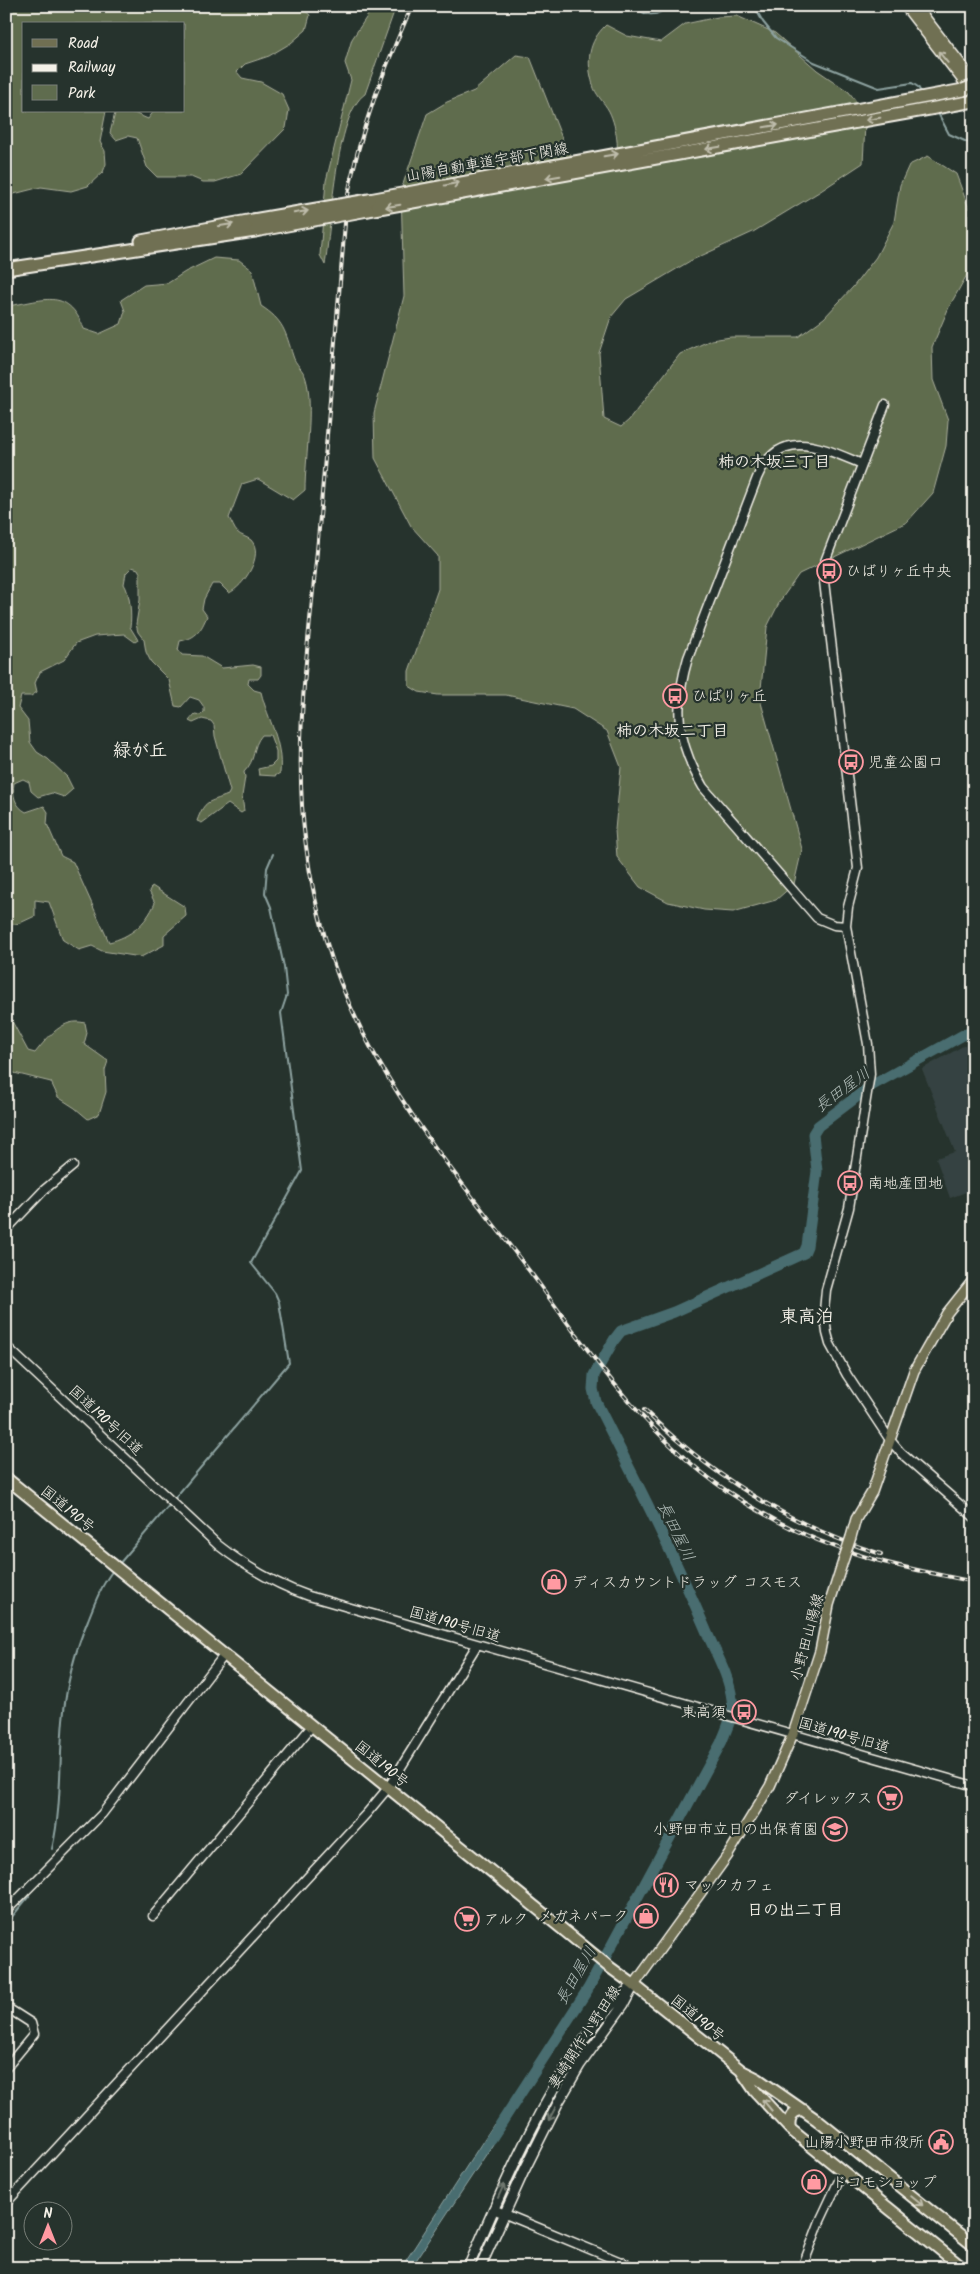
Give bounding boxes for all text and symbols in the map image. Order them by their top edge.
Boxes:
legend [22,22,185,112]
text: Road [68,32,99,56]
one-way arrow [937,51,948,64]
text: Railway [68,56,116,80]
text: Park [68,82,96,106]
one-way arrow [865,115,881,125]
one-way arrow [763,120,779,130]
street label: 山陽自動車道宇部下関線 [404,137,571,189]
one-way arrow [705,144,721,154]
one-way arrow [603,150,619,159]
one-way arrow [545,173,561,183]
one-way arrow [443,179,459,189]
one-way arrow [385,201,401,211]
one-way arrow [293,206,309,216]
one-way arrow [218,220,234,230]
district label: 柿の木坂三丁目 [718,450,830,475]
bus stop icon: ひばりヶ丘中央 [816,558,842,584]
place label: ひばりヶ丘中央 [846,560,951,584]
bus stop icon: ひばりヶ丘 [662,683,688,709]
place label: ひばりヶ丘 [692,685,767,709]
district label: 柿の木坂二丁目 [616,719,728,744]
district label: 緑が丘 [113,737,167,766]
bus stop icon: 児童公園口 [838,749,864,775]
place label: 児童公園口 [868,751,943,775]
water label: 長田屋川 [810,1061,876,1119]
bus stop icon: 南地産団地 [837,1170,863,1196]
place label: 南地産団地 [868,1172,943,1196]
district label: 東高泊 [780,1303,834,1332]
street label: 国道190号旧道 [63,1380,148,1462]
street label: 国道190号 [35,1480,100,1539]
water label: 長田屋川 [650,1497,701,1566]
shop icon: ディスカウントドラッグ コスモス [541,1569,567,1595]
place label: ディスカウントドラッグ コスモス [572,1571,802,1595]
street label: 小野田山陽線 [785,1591,831,1684]
street label: 国道190号旧道 [406,1600,503,1650]
bus stop icon: 東高須 [731,1699,757,1725]
place label: 東高須 [681,1701,726,1725]
street label: 国道190号旧道 [795,1711,892,1761]
street label: 国道190号 [349,1735,414,1794]
supermarket icon: ダイレックス [877,1785,903,1811]
place label: ダイレックス [784,1787,872,1811]
school or university icon: 小野田市立日の出保育園 [822,1816,848,1842]
place label: 小野田市立日の出保育園 [653,1818,818,1842]
restaurant icon: マックカフェ [653,1872,679,1898]
place label: マックカフェ [684,1874,774,1898]
district label: 日の出二丁目 [747,1898,843,1923]
shop icon: メガネパーク [633,1903,659,1929]
place label: メガネパーク [538,1905,628,1929]
supermarket icon: アルク [454,1906,480,1932]
place label: アルク [484,1908,528,1932]
water label: 長田屋川 [549,1942,603,2010]
street label: 妻崎開作小野田線 [542,1981,628,2094]
street label: 国道190号 [665,1989,730,2048]
one-way arrow [762,2099,773,2112]
one-way arrow [547,2106,556,2121]
public building icon: 山陽小野田市役所 [928,2129,954,2155]
place label: 山陽小野田市役所 [804,2131,924,2155]
shop icon: ドコモショップ [801,2169,827,2195]
place label: ドコモショップ [832,2171,936,2195]
one-way arrow [497,2184,507,2199]
one-way arrow [911,2195,924,2206]
north arrow [22,2202,72,2252]
text: N [44,2203,53,2225]

